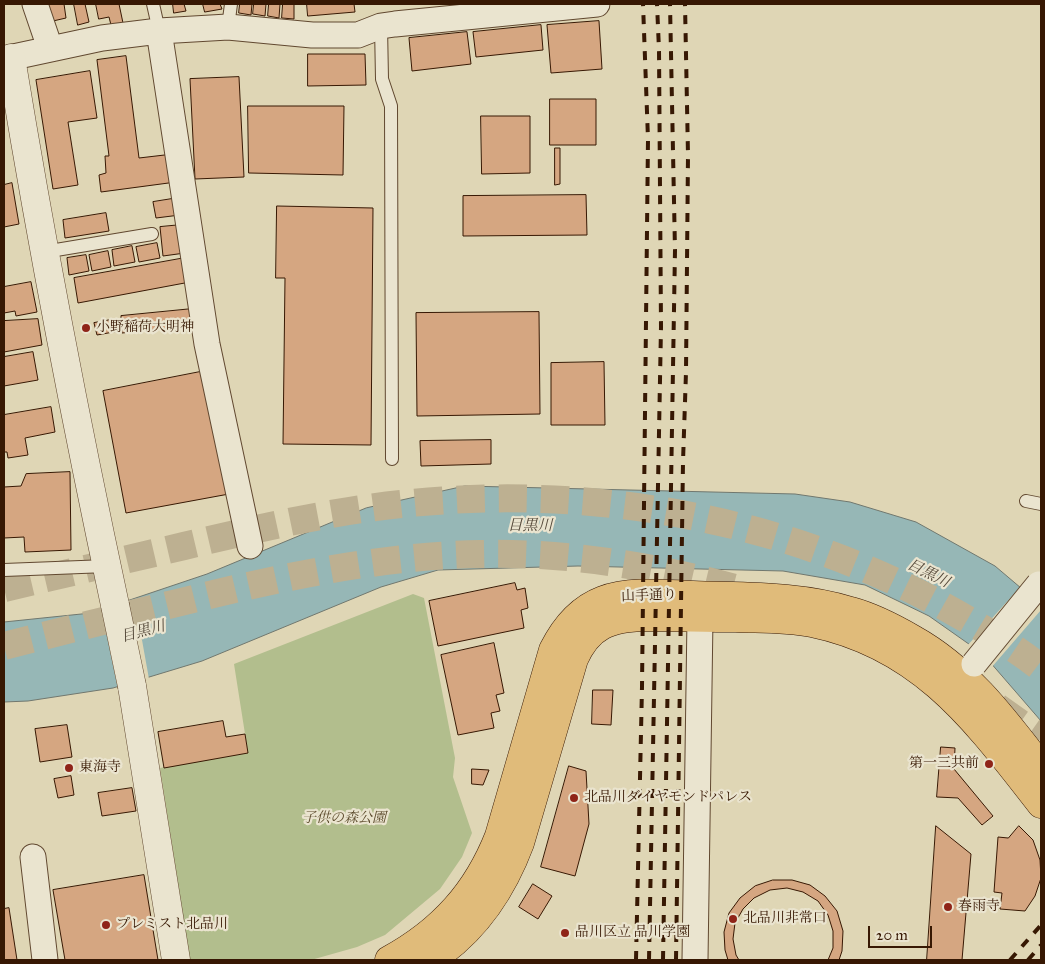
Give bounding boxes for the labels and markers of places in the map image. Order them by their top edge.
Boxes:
place label: 小野稲荷大明神 [96,320,194,336]
marker: 小野稲荷大明神 [80,322,92,334]
place label: 第一三共前 [909,756,979,772]
marker: 第一三共前 [983,758,995,770]
place label: 東海寺 [79,760,121,776]
marker: 東海寺 [63,762,75,774]
place label: 北品川ダイヤモンドパレス [584,790,752,806]
marker: 北品川ダイヤモンドパレス [568,792,580,804]
place label: 春雨寺 [958,899,1000,915]
marker: 春雨寺 [942,901,954,913]
place label: 北品川非常口 [743,911,827,927]
marker: 北品川非常口 [727,913,739,925]
place label: プレミスト北品川 [116,917,228,933]
marker: プレミスト北品川 [100,919,112,931]
place label: 品川区立 品川学園 [575,925,690,941]
marker: 品川区立 品川学園 [559,927,571,939]

